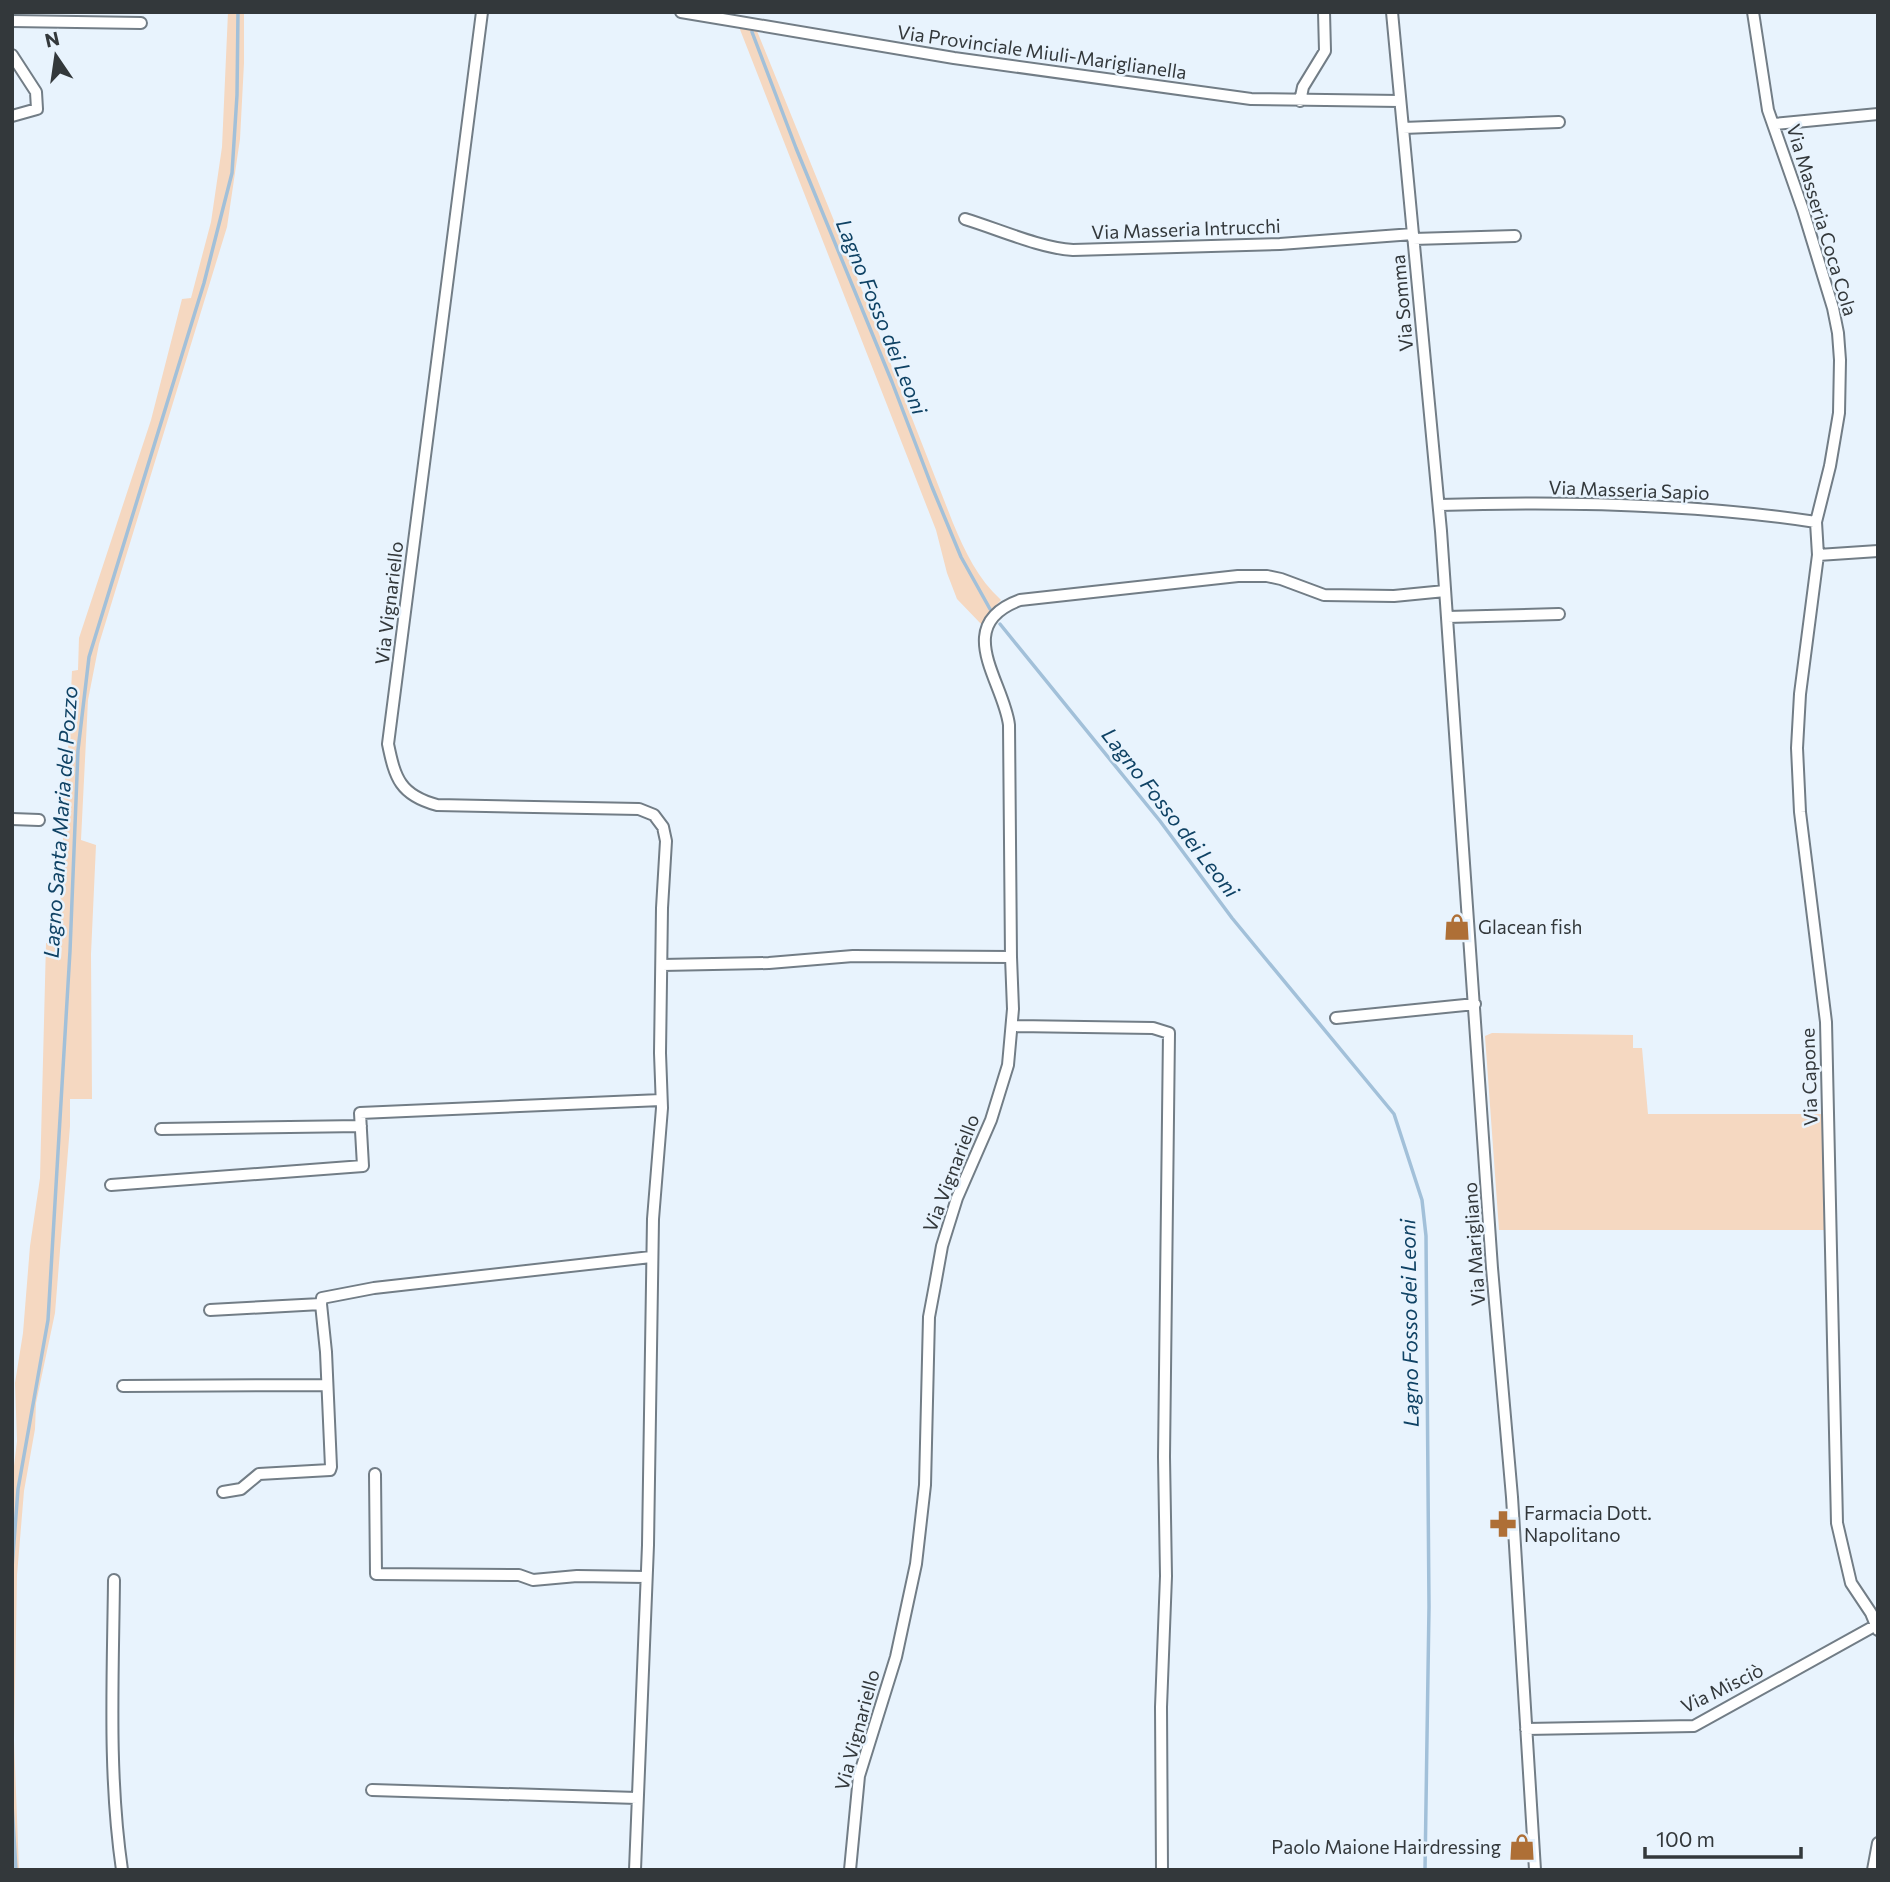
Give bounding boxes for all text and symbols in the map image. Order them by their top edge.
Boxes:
street label: Via Provinciale Miuli-Mariglianella [896,20,1188,83]
north arrow [21,21,91,91]
text: N [43,26,62,52]
street label: Via Masseria Coca Cola [1782,121,1863,318]
street label: Via Masseria Intrucchi [1091,214,1281,243]
water label: Lagno Fosso dei Leoni [832,215,933,418]
street label: Via Somma [1386,254,1417,352]
street label: Via Masseria Sapio [1548,475,1710,504]
street label: Via Vignariello [370,540,407,666]
water label: Lagno Santa Maria del Pozzo [38,685,81,959]
water label: Lagno Fosso dei Leoni [1097,722,1246,902]
shop icon: Glacean fish [1442,912,1472,942]
place label: Glacean fish [1478,915,1583,938]
street label: Via Capone [1795,1028,1822,1126]
street label: Via Vignariello [918,1111,983,1235]
street label: Via Marigliano [1458,1181,1489,1307]
water label: Lagno Fosso dei Leoni [1394,1218,1423,1427]
place label: Farmacia Dott. Napolitano [1524,1501,1652,1546]
pharmacy icon: Farmacia Dott. Napolitano [1488,1509,1518,1539]
street label: Via Misciò [1677,1658,1767,1717]
street label: Via Vignariello [829,1667,884,1793]
scale bar [1645,1815,1801,1859]
text: 100 m [1656,1826,1715,1851]
shop icon: Paolo Maione Hairdressing [1507,1832,1537,1862]
place label: Paolo Maione Hairdressing [1271,1835,1501,1858]

